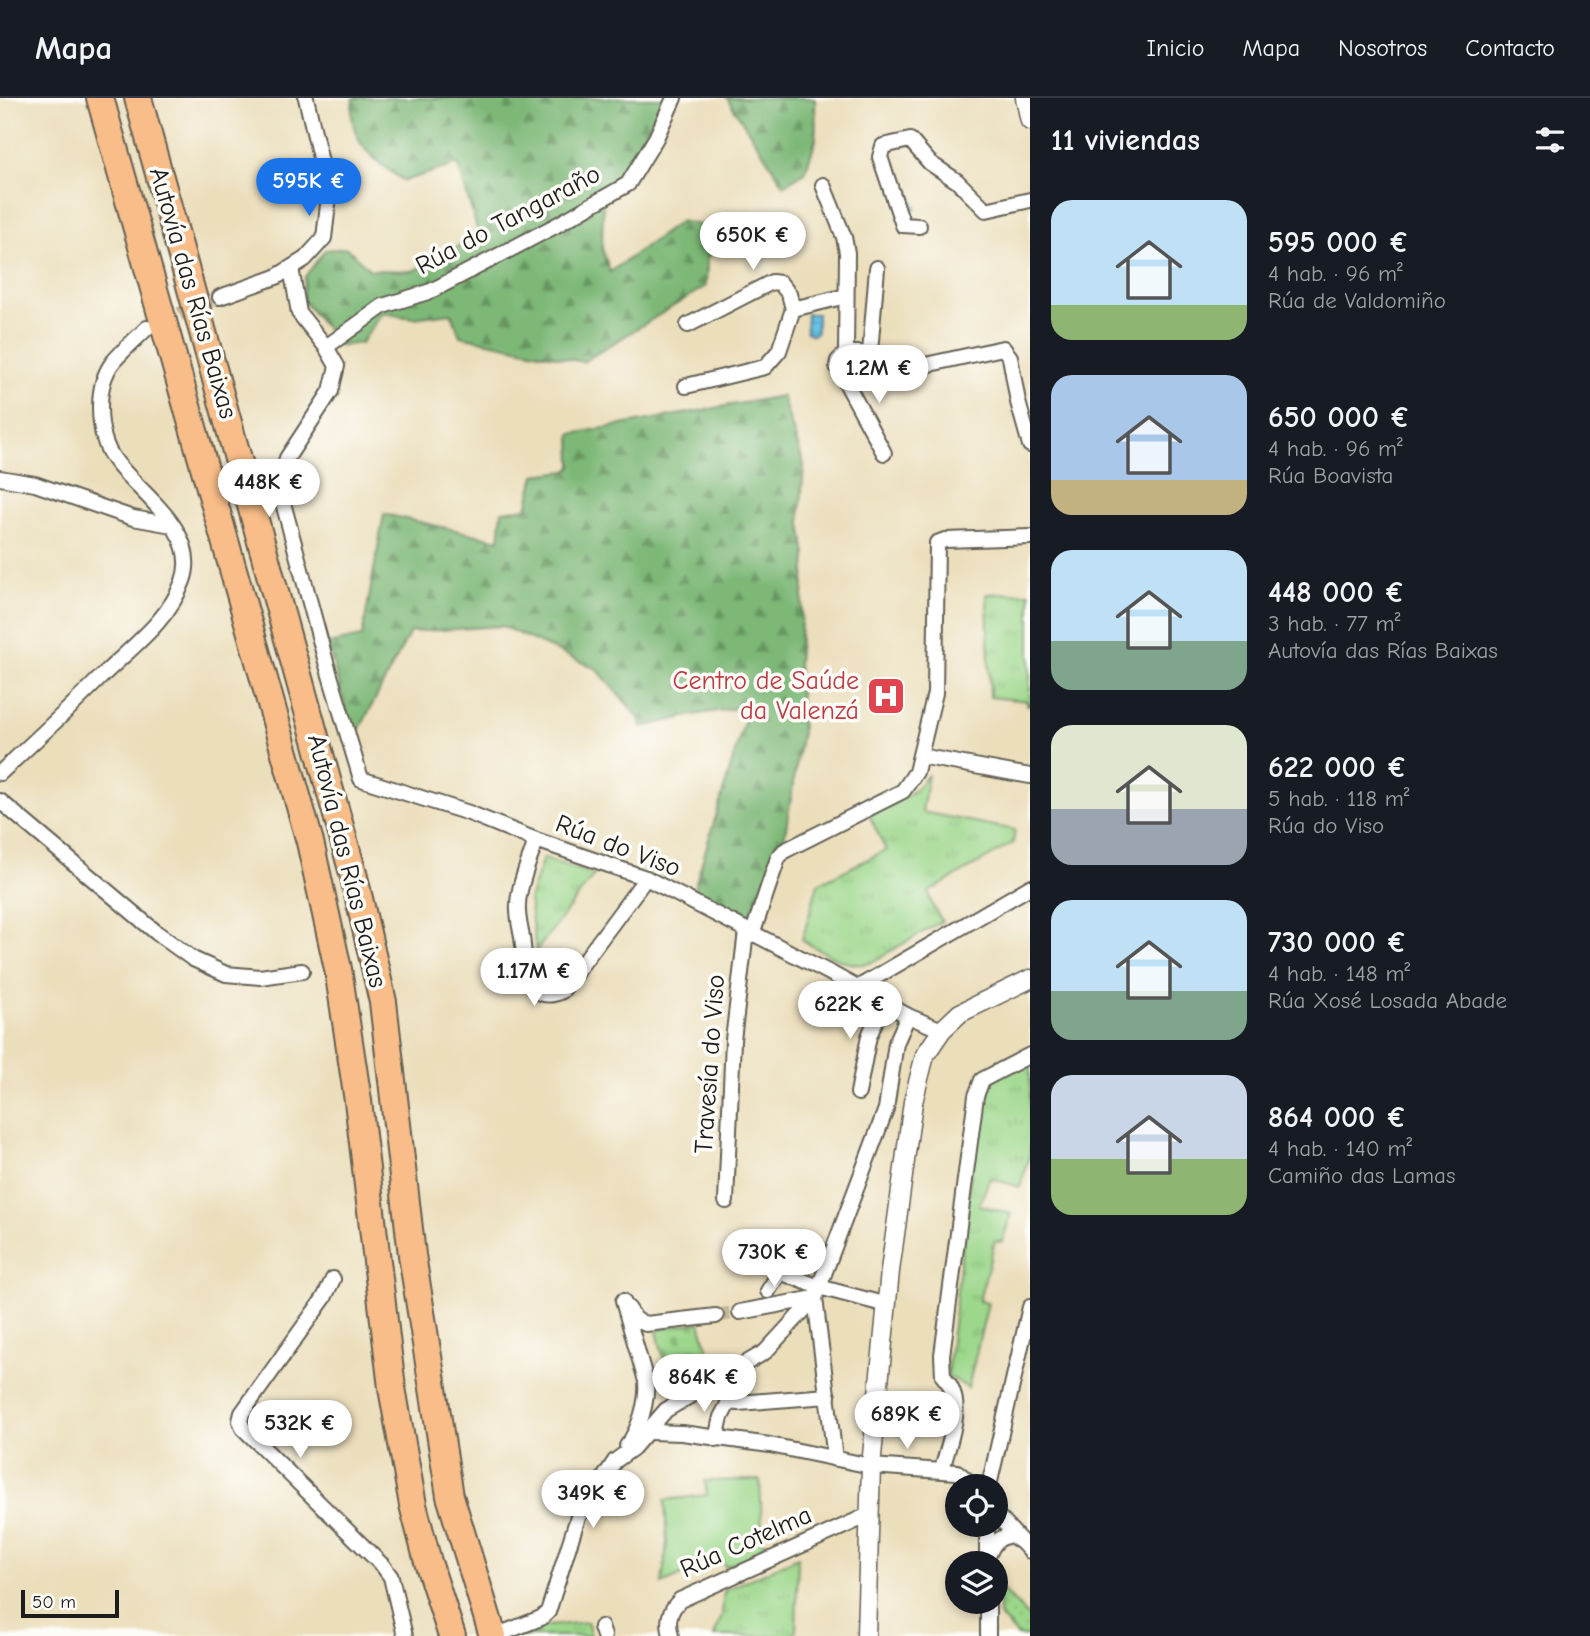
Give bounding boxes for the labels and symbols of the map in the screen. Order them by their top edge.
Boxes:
pin: 595K € [252,158,366,218]
street label: Rúa do Tangaraño [411,159,605,281]
street label: Autovía das Rías Baixas [143,164,243,422]
pin: 650K € [696,212,810,272]
pin: 1.2M € [822,345,936,405]
pin: 448K € [212,460,326,519]
place label: Centro de Saúde da Valenzá [673,666,859,726]
hospital icon: Centro de Saúde da Valenzá [865,675,907,717]
street label: Autovía das Rías Baixas [301,731,393,991]
street label: Rúa do Viso [551,808,685,884]
pin: 1.17M € [469,948,599,1008]
street label: Travesía do Viso [689,973,731,1155]
pin: 622K € [793,982,907,1041]
pin: 730K € [717,1230,831,1289]
pin: 864K € [647,1354,761,1414]
pin: 689K € [850,1392,964,1451]
pin: 532K € [243,1400,357,1460]
pin: 349K € [536,1470,650,1530]
street label: Rúa Cotelma [676,1500,816,1584]
scale bar [21,1587,119,1619]

